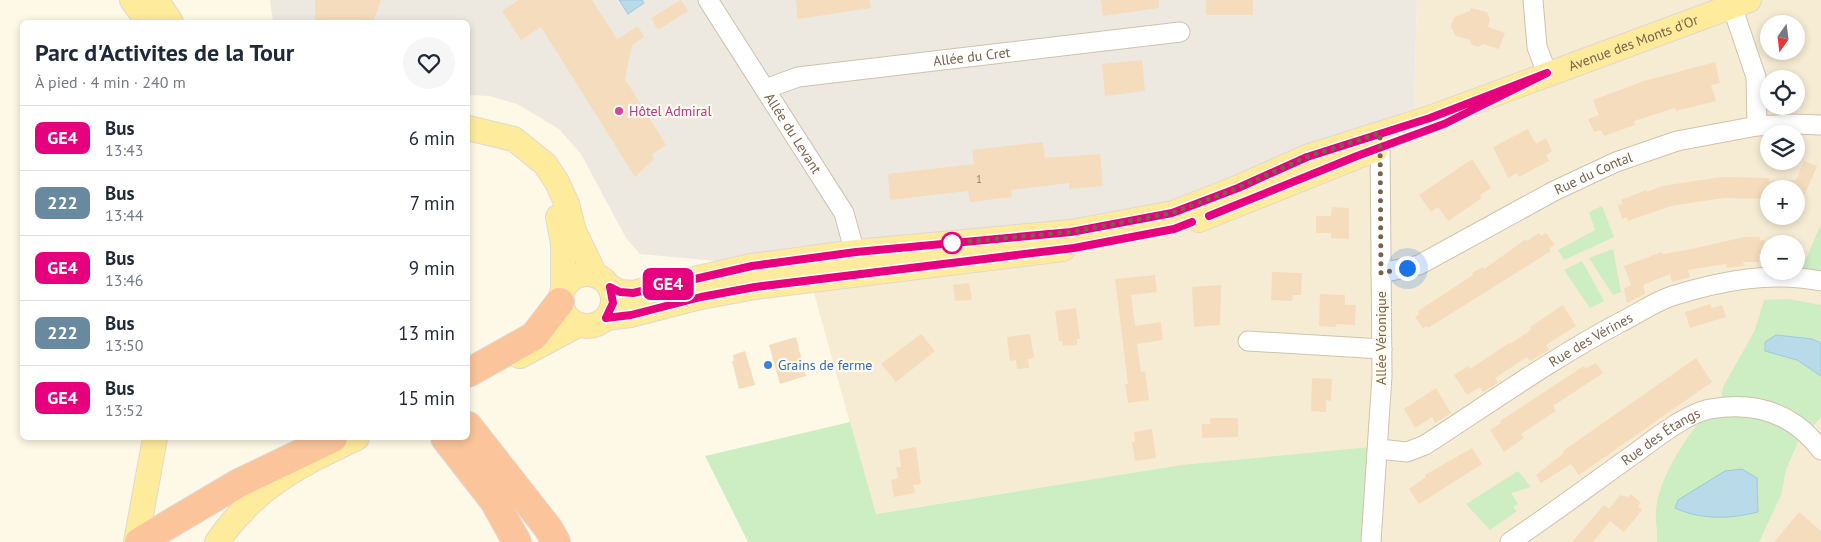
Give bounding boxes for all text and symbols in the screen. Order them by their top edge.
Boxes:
street label: Avenue des Monts d'Or [1566,11,1701,75]
north arrow [1760,15,1805,60]
map controls [1760,15,1805,280]
text: Parc d'Activites de la Tour [35,37,294,68]
button: heart [403,37,455,89]
street label: Allée du Cret [932,43,1011,70]
button: locate [1760,70,1805,115]
text: À pied · 4 min · 240 m [35,72,186,92]
street label: Allée du Levant [761,89,826,177]
place label: Hôtel Admiral [629,102,712,120]
marker: Hôtel Admiral [613,105,625,117]
text: Bus [105,116,134,140]
button: layers [1760,125,1805,170]
text: GE4 [47,126,78,149]
text: 6 min [409,126,455,150]
text: 13:43 [105,140,143,160]
street label: Rue du Contal [1551,148,1635,199]
house number: 1 [976,172,982,186]
button: + [1760,180,1805,225]
text: Bus [105,181,134,205]
text: 222 [47,191,78,214]
text: 7 min [410,191,455,215]
text: 13:44 [105,205,143,225]
unlabelled marker [941,232,963,254]
button: − [1760,235,1805,280]
text: Bus [105,246,134,270]
text: GE4 [47,256,78,279]
text: 9 min [409,256,455,280]
your location [1395,256,1420,281]
line badge: GE4 [639,268,697,300]
text: 13:46 [105,270,143,290]
text: GE4 [653,272,683,295]
street label: Allée Véronique [1372,291,1390,385]
street label: Rue des Vérines [1545,308,1636,371]
text: Bus [105,311,134,335]
text: 222 [47,321,78,344]
text: 13 min [398,321,455,345]
text: 13:50 [105,335,143,355]
place label: Grains de ferme [778,356,872,374]
marker: Grains de ferme [762,359,774,371]
text: Bus [105,376,134,400]
text: GE4 [47,386,78,409]
text: 15 min [398,386,455,410]
text: 13:52 [105,400,143,420]
street label: Rue des Étangs [1618,404,1703,469]

